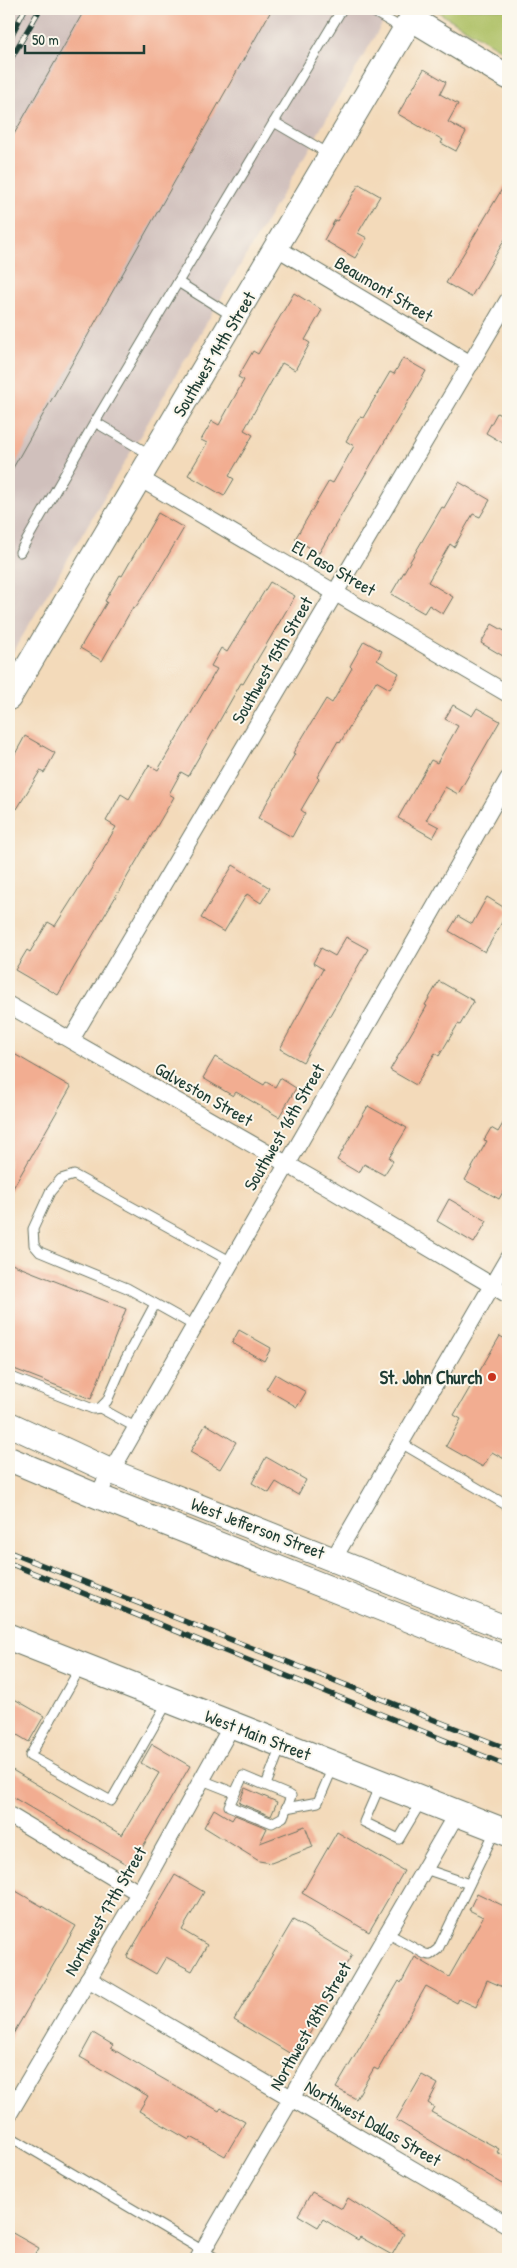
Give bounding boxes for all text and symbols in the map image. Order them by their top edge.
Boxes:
scale bar [25,22,144,54]
text: 50 m [32,29,59,50]
street label: Beaumont Street [330,250,438,329]
street label: Southwest 14th Street [167,286,262,421]
street label: El Paso Street [288,534,381,602]
street label: Southwest 15th Street [225,591,319,728]
street label: Galveston Street [150,1056,258,1133]
street label: Southwest 16th Street [237,1058,331,1195]
place label: St. John Church [380,1365,482,1390]
marker: St. John Church [486,1371,498,1383]
street label: West Jefferson Street [188,1491,329,1565]
street label: West Main Street [201,1703,315,1767]
street label: Northwest 17th Street [58,1841,153,1980]
street label: Northwest 18th Street [263,1957,357,2095]
street label: Northwest Dallas Street [300,2074,446,2173]

